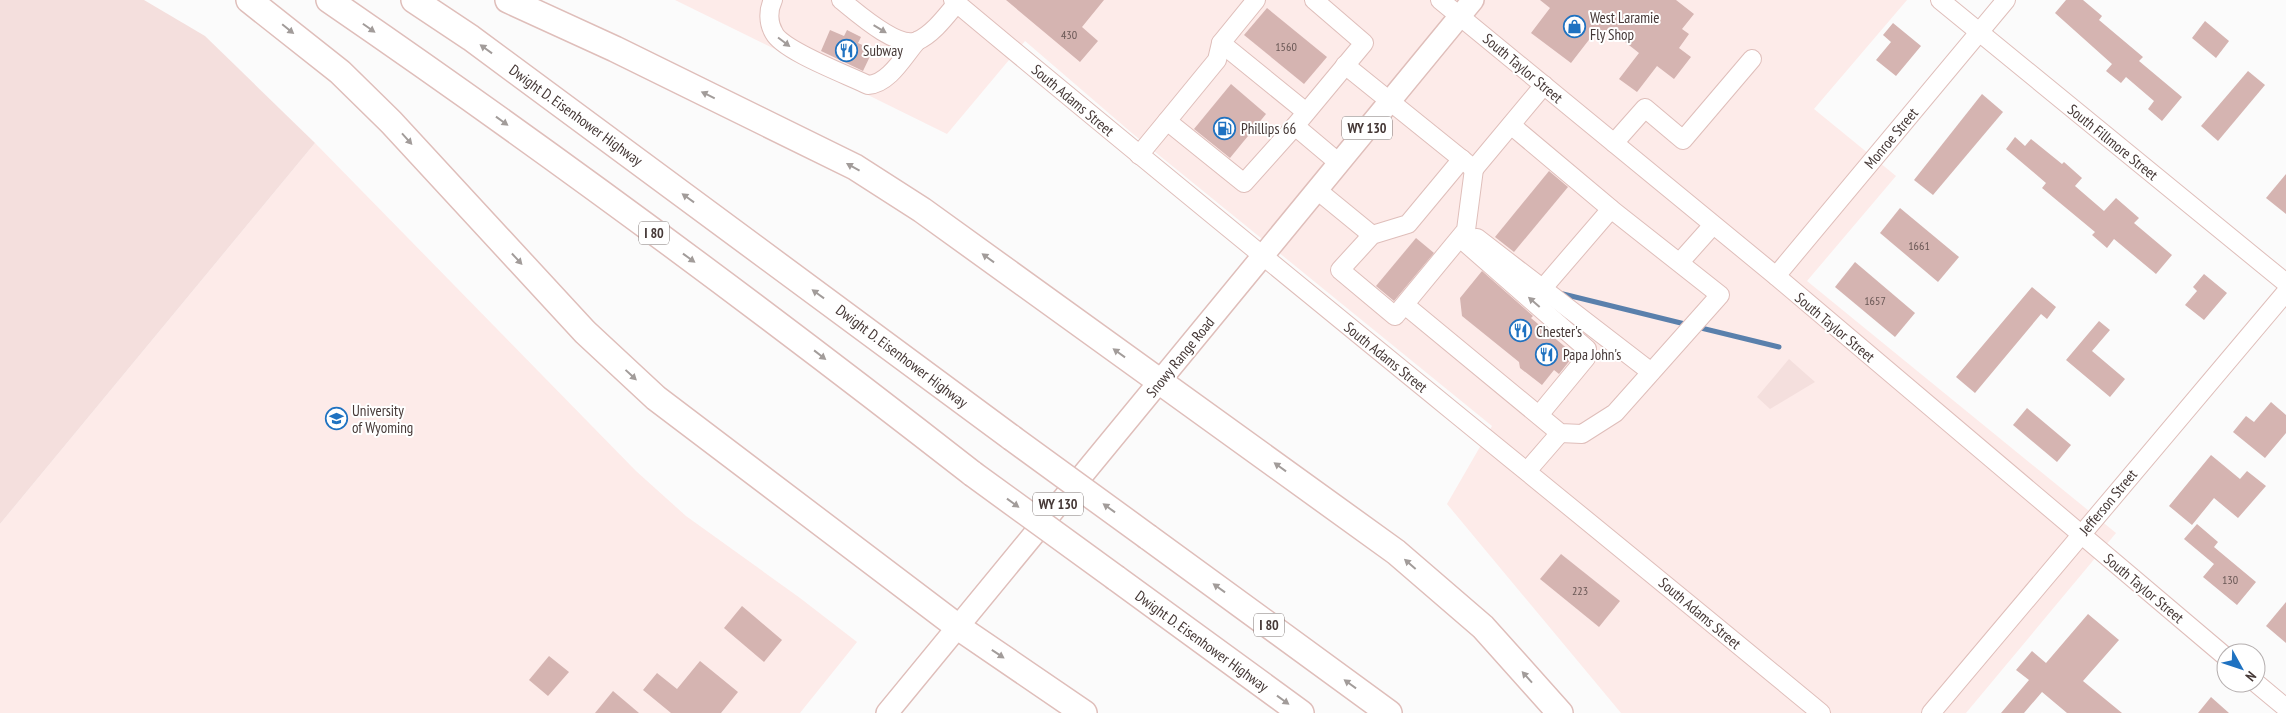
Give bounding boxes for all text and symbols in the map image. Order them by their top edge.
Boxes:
place label: West Laramie Fly Shop [1590,8,1659,44]
shop icon: West Laramie Fly Shop [1562,14,1586,38]
one-way arrow [362,23,376,33]
one-way arrow [281,24,294,35]
one-way arrow [873,25,886,34]
house number: 430 [1061,27,1077,42]
street label: South Taylor Street [1479,29,1567,107]
one-way arrow [777,37,790,48]
restaurant icon: Subway [835,38,859,62]
house number: 1560 [1275,39,1297,54]
place label: Subway [863,41,903,60]
one-way arrow [479,44,493,54]
street label: Dwight D. Eisenhower Highway [506,60,647,170]
street label: South Adams Street [1028,60,1118,140]
one-way arrow [701,91,715,99]
street label: South Fillmore Street [2064,100,2162,184]
street label: Monroe Street [1860,104,1922,172]
one-way arrow [495,116,509,126]
fuel station icon: Phillips 66 [1213,116,1237,140]
road number: WY 130 [1342,116,1392,140]
place label: Phillips 66 [1241,119,1296,138]
one-way arrow [401,133,413,145]
one-way arrow [846,163,861,171]
one-way arrow [682,192,695,203]
road number: I 80 [639,222,669,244]
house number: 1661 [1908,238,1930,253]
one-way arrow [982,252,995,263]
one-way arrow [511,253,523,265]
one-way arrow [682,253,695,264]
street label: South Taylor Street [1791,288,1879,366]
one-way arrow [811,289,825,299]
house number: 1657 [1864,293,1886,308]
one-way arrow [1528,297,1541,308]
street label: Dwight D. Eisenhower Highway [832,300,972,412]
street label: Snowy Range Road [1142,313,1218,401]
street label: South Adams Street [1341,318,1431,396]
restaurant icon: Chester's [1508,319,1532,343]
place label: Chester's [1536,322,1582,341]
restaurant icon: Papa John's [1535,342,1559,366]
place label: Papa John's [1563,345,1621,364]
one-way arrow [1113,348,1126,359]
one-way arrow [813,349,826,360]
one-way arrow [624,369,637,380]
place label: University of Wyoming [352,401,413,437]
school or university icon: University of Wyoming [324,407,348,431]
one-way arrow [1274,462,1287,473]
street label: Jefferson Street [2074,465,2141,540]
road number: WY 130 [1033,492,1083,516]
one-way arrow [1006,498,1019,508]
one-way arrow [1102,503,1116,513]
street label: South Taylor Street [2100,549,2188,627]
one-way arrow [1404,559,1417,570]
house number: 130 [2222,572,2238,587]
street label: South Adams Street [1655,573,1745,653]
one-way arrow [1212,583,1226,593]
house number: 223 [1572,583,1588,598]
street label: Dwight D. Eisenhower Highway [1132,586,1273,696]
road number: I 80 [1254,614,1284,636]
north arrow [2216,643,2266,693]
one-way arrow [992,649,1005,658]
text: N [2242,668,2260,685]
one-way arrow [1521,671,1533,683]
one-way arrow [1343,679,1357,689]
one-way arrow [1276,694,1289,705]

